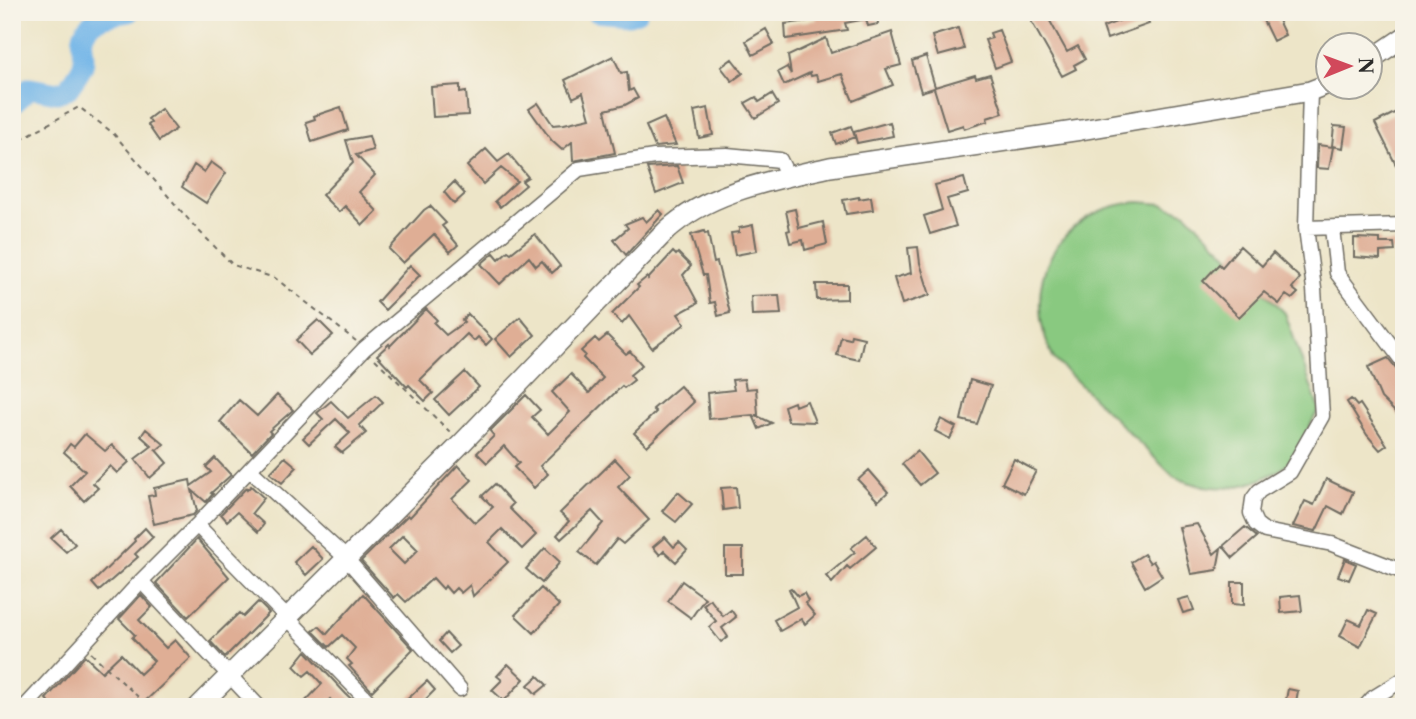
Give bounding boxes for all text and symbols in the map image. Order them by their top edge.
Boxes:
north arrow [1314,32,1384,102]
text: N [1354,57,1377,74]

